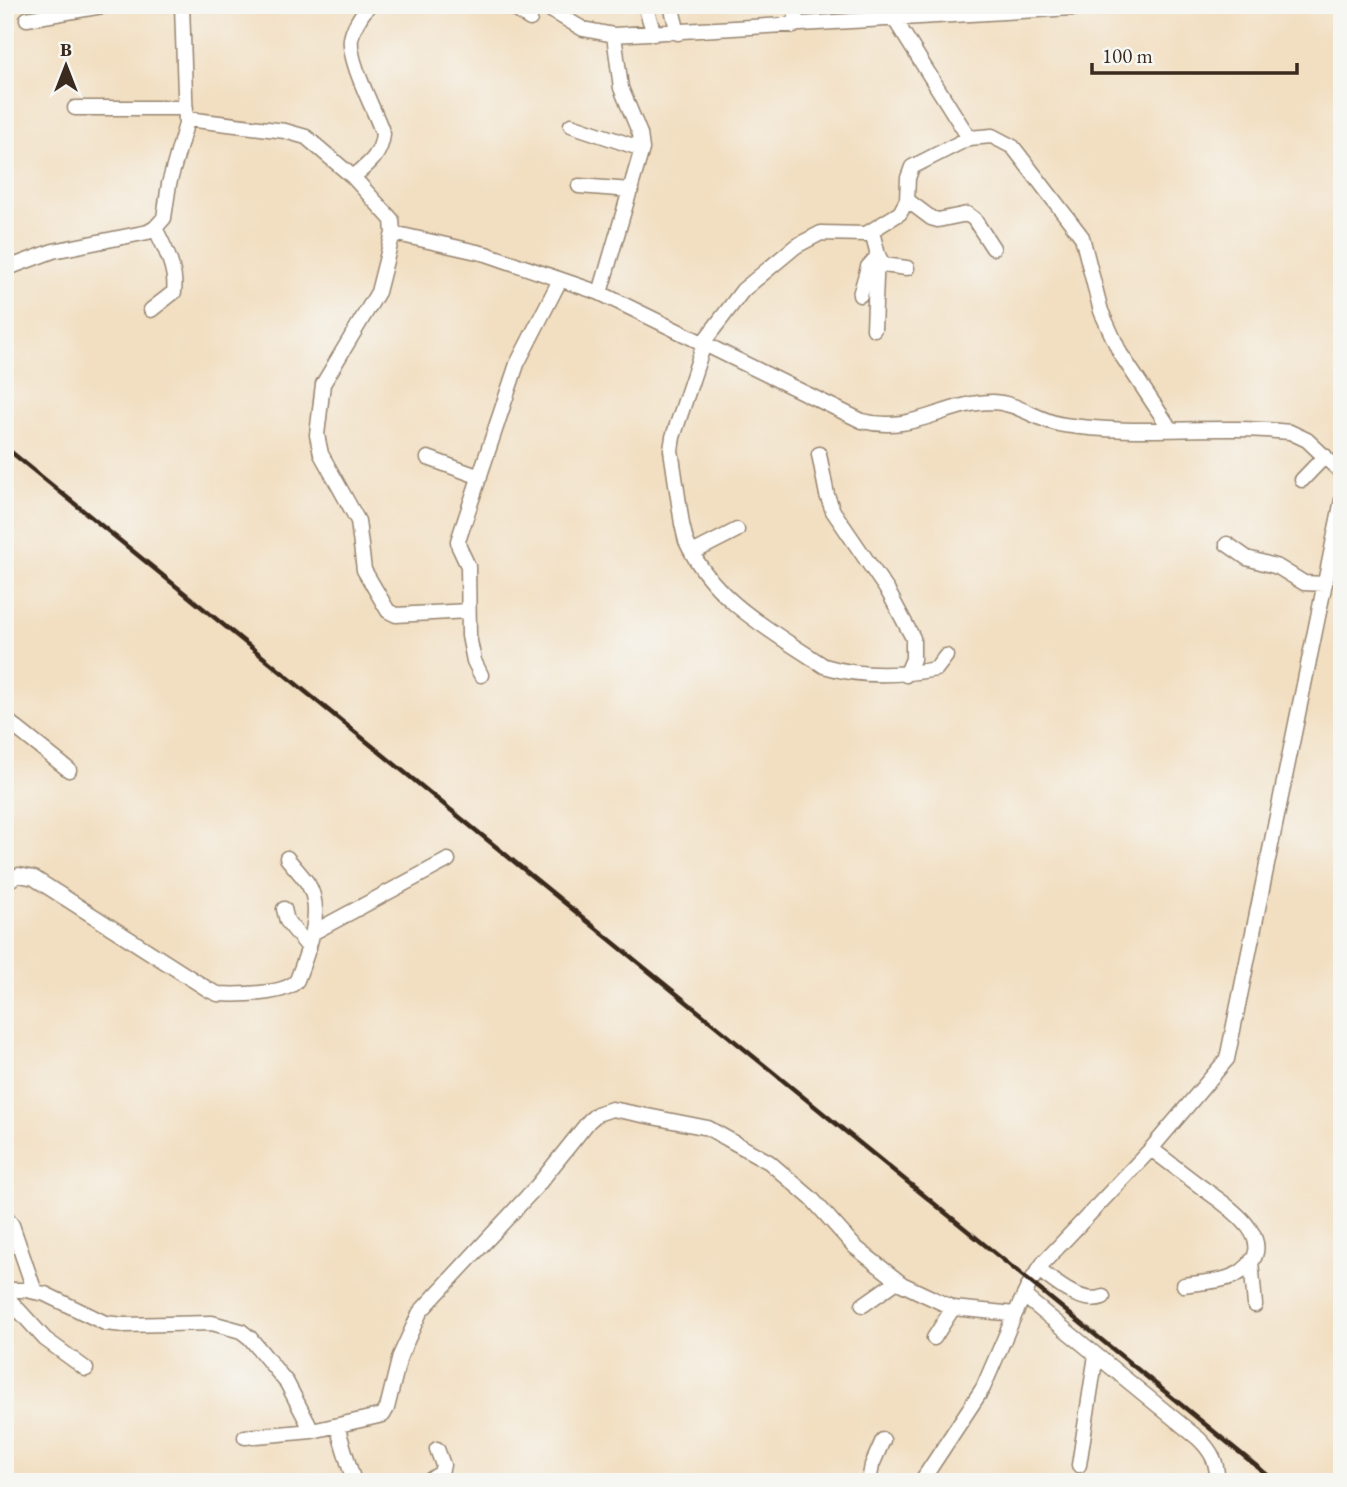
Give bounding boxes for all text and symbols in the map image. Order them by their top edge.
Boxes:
north arrow [32,32,102,102]
scale bar [1092,32,1296,76]
text: B [60,37,72,62]
text: 100 m [1102,42,1153,69]

